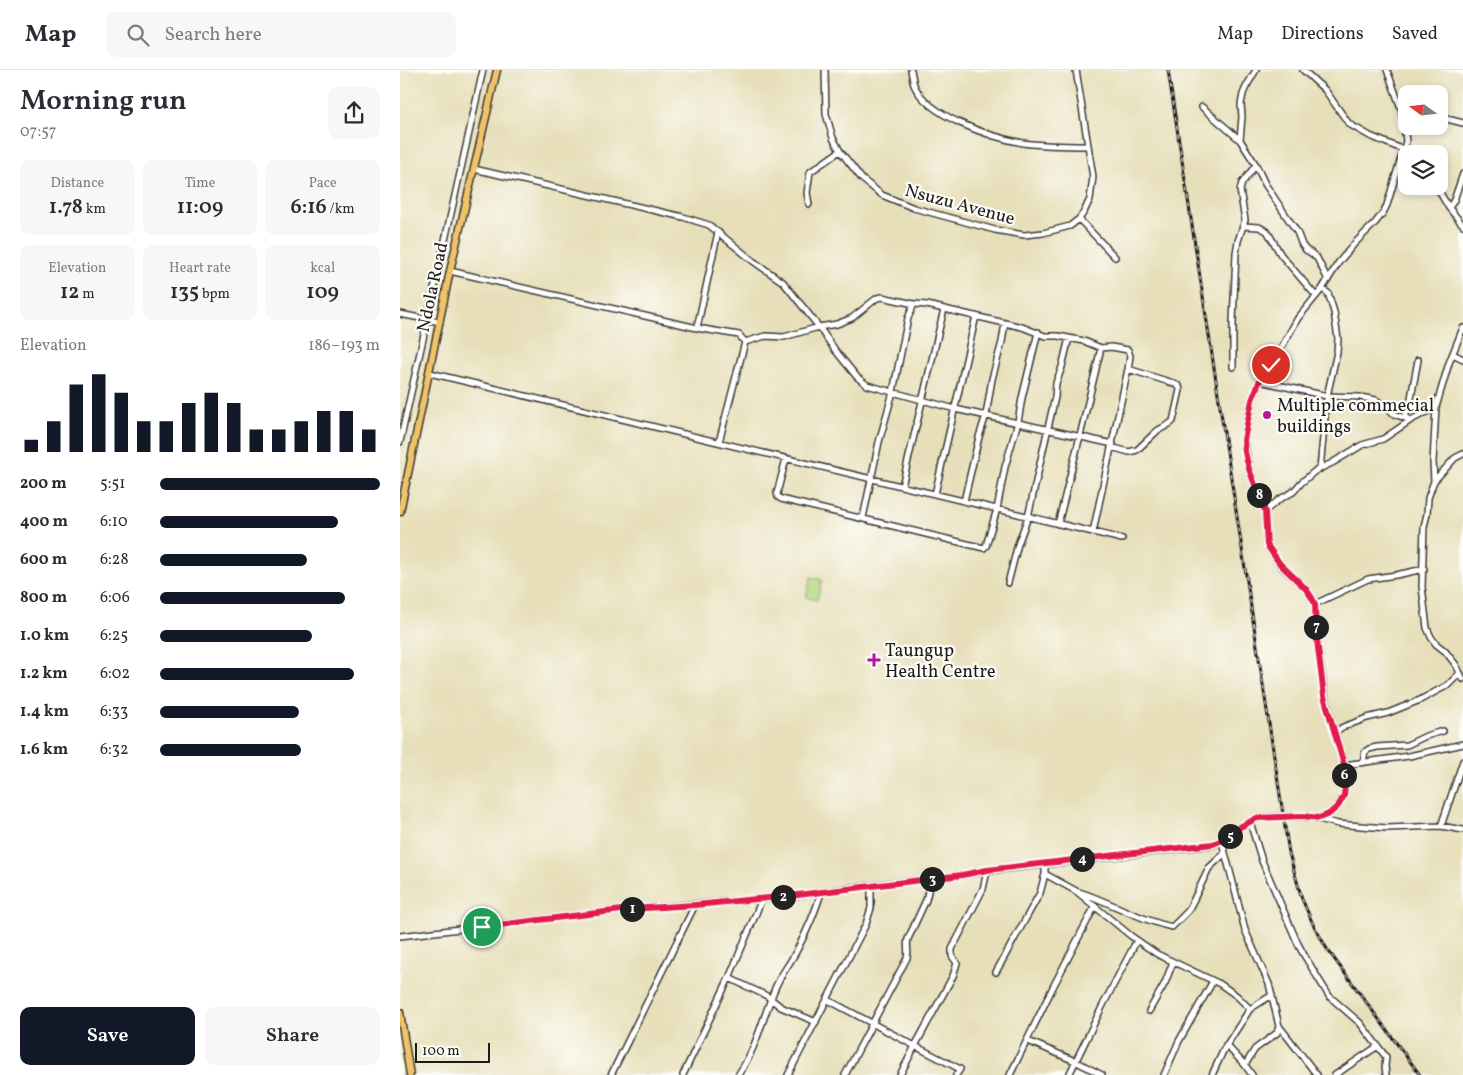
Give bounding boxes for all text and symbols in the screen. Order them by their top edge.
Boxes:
search box [106,12,456,57]
text: Map [25,18,76,52]
icon: search [124,21,152,49]
text: Search here [164,22,262,48]
text: Map [1217,22,1253,47]
text: Directions [1281,22,1364,47]
text: Saved [1392,22,1438,47]
text: Morning run [20,82,187,121]
north arrow [1398,85,1448,135]
map controls [1398,85,1448,195]
button: share [328,87,380,139]
text: 07:57 [20,121,57,143]
button: layers [1398,145,1448,195]
text: Distance [51,174,104,193]
text: Time [185,174,215,193]
text: Pace [309,174,337,193]
street label: Nsuzu Avenue [902,179,1017,232]
text: 1.78 [49,193,83,222]
text: 11:09 [177,193,223,222]
text: 6:16 [291,193,327,222]
text: km [83,200,106,219]
text: /km [327,200,355,219]
street label: Ndola Road [412,240,455,335]
text: Elevation [48,259,106,278]
text: Heart rate [169,259,231,278]
text: kcal [310,259,335,278]
text: 12 [60,278,79,307]
text: 135 [170,278,199,307]
text: 109 [306,278,339,307]
text: m [79,285,95,304]
text: bpm [199,285,230,304]
text: Elevation [20,335,87,357]
text: 186–193 m [308,335,380,357]
pin [1250,344,1292,386]
icon: check [1257,351,1285,379]
place label: Multiple commecial buildings [1277,394,1434,440]
marker: Multiple commecial buildings [1261,409,1273,421]
text: 200 m [20,473,67,495]
text: 5:51 [100,473,125,495]
pin: 8 [1246,482,1272,508]
text: 8 [1256,486,1263,505]
text: 400 m [20,511,68,533]
text: 6:10 [100,511,128,533]
text: 600 m [20,549,67,571]
text: 6:28 [100,549,129,571]
text: 800 m [20,587,67,609]
text: 6:06 [100,587,130,609]
pin: 7 [1304,614,1328,640]
text: 7 [1313,618,1320,637]
text: 1.0 km [20,625,69,647]
text: 6:25 [100,625,128,647]
place label: Taungup Health Centre [885,639,996,685]
marker: Taungup Health Centre [867,653,881,667]
text: 1.2 km [20,663,68,685]
text: 6:02 [100,663,130,685]
text: 1.4 km [20,701,69,723]
text: 6:33 [100,701,128,723]
text: 1.6 km [20,739,68,761]
text: 6:32 [100,739,129,761]
pin: 6 [1332,762,1356,788]
text: 6 [1341,766,1348,785]
pin: 5 [1218,824,1242,848]
text: 5 [1227,827,1234,846]
pin: 4 [1070,846,1094,872]
text: 4 [1078,850,1087,869]
pin: 3 [920,866,944,892]
text: 3 [929,870,936,889]
pin: 2 [770,884,796,910]
text: 2 [780,888,787,907]
pin: 1 [620,896,644,922]
text: 1 [630,900,635,919]
pin [461,906,503,948]
icon: arrive [468,913,496,941]
button: Save [20,1007,195,1065]
button: Share [205,1007,380,1065]
scale bar [415,1040,490,1063]
text: 100 m [422,1042,460,1061]

